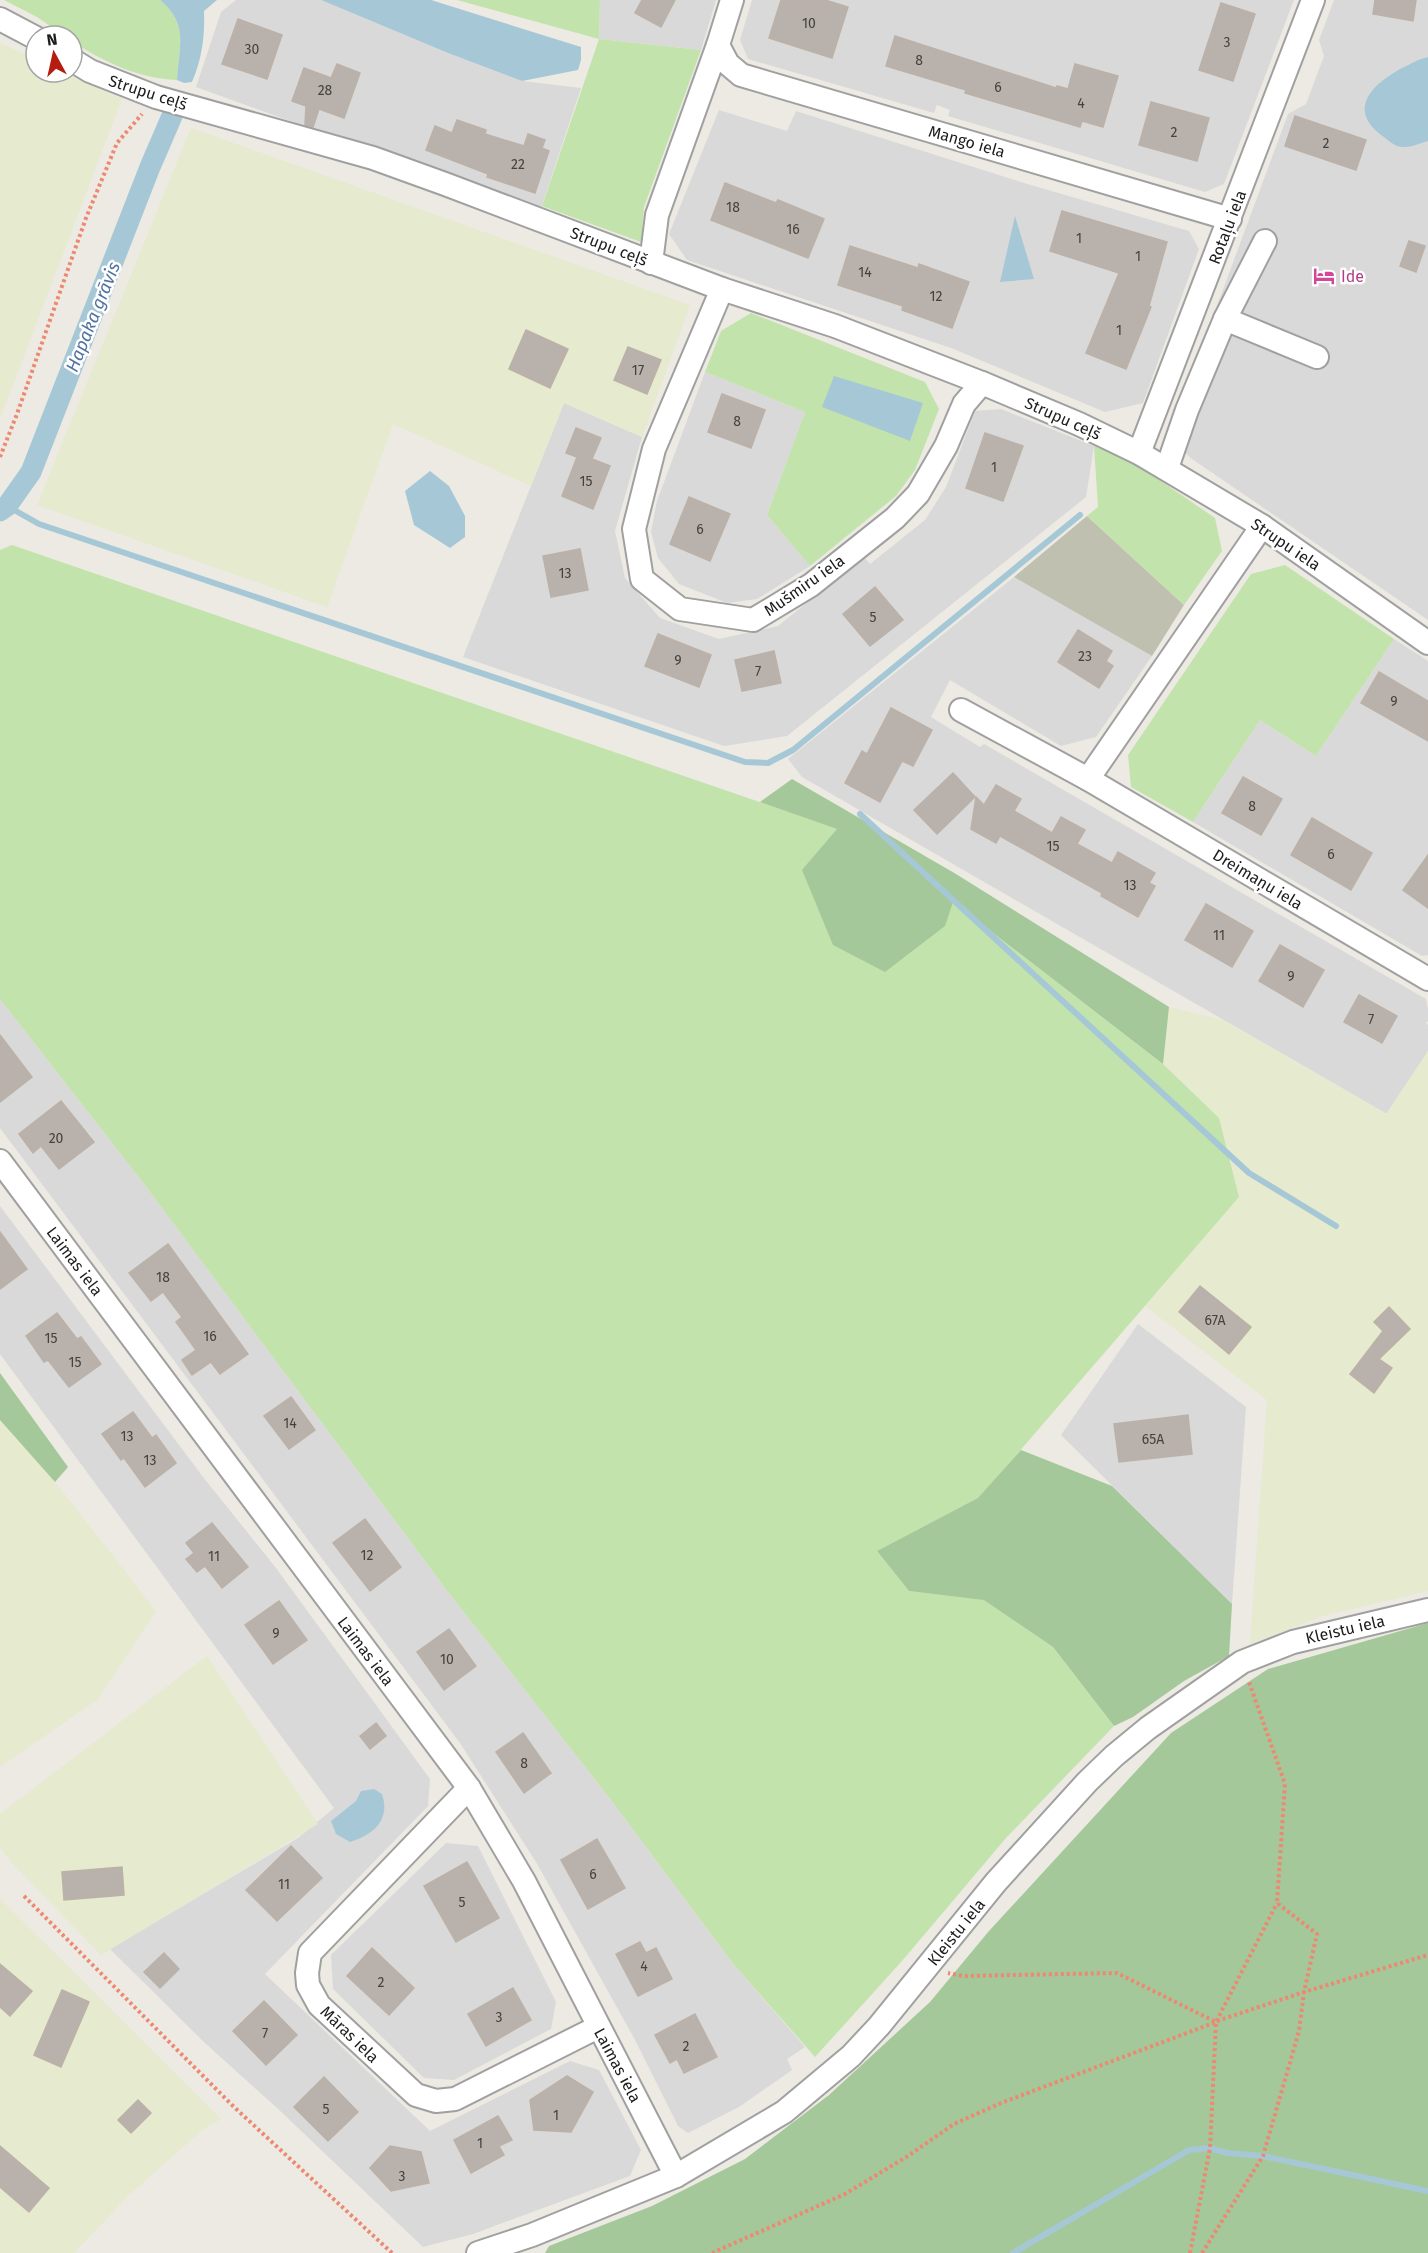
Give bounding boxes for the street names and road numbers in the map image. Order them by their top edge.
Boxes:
street label: Strupu ceļš [106,71,189,115]
street label: Mango iela [926,121,1007,161]
street label: Rotaļu iela [1205,187,1251,267]
street label: Strupu ceļš [567,223,650,271]
street label: Strupu ceļš [1021,393,1104,445]
street label: Strupu iela [1247,514,1324,575]
street label: Mušmiru iela [760,551,848,620]
street label: Dreimaņu iela [1209,845,1306,914]
street label: Laimas iela [42,1223,107,1300]
street label: Kleistu iela [1304,1611,1387,1648]
street label: Laimas iela [333,1613,398,1690]
street label: Kleistu iela [924,1895,989,1970]
street label: Māras iela [317,2002,383,2067]
street label: Laimas iela [590,2025,645,2106]

